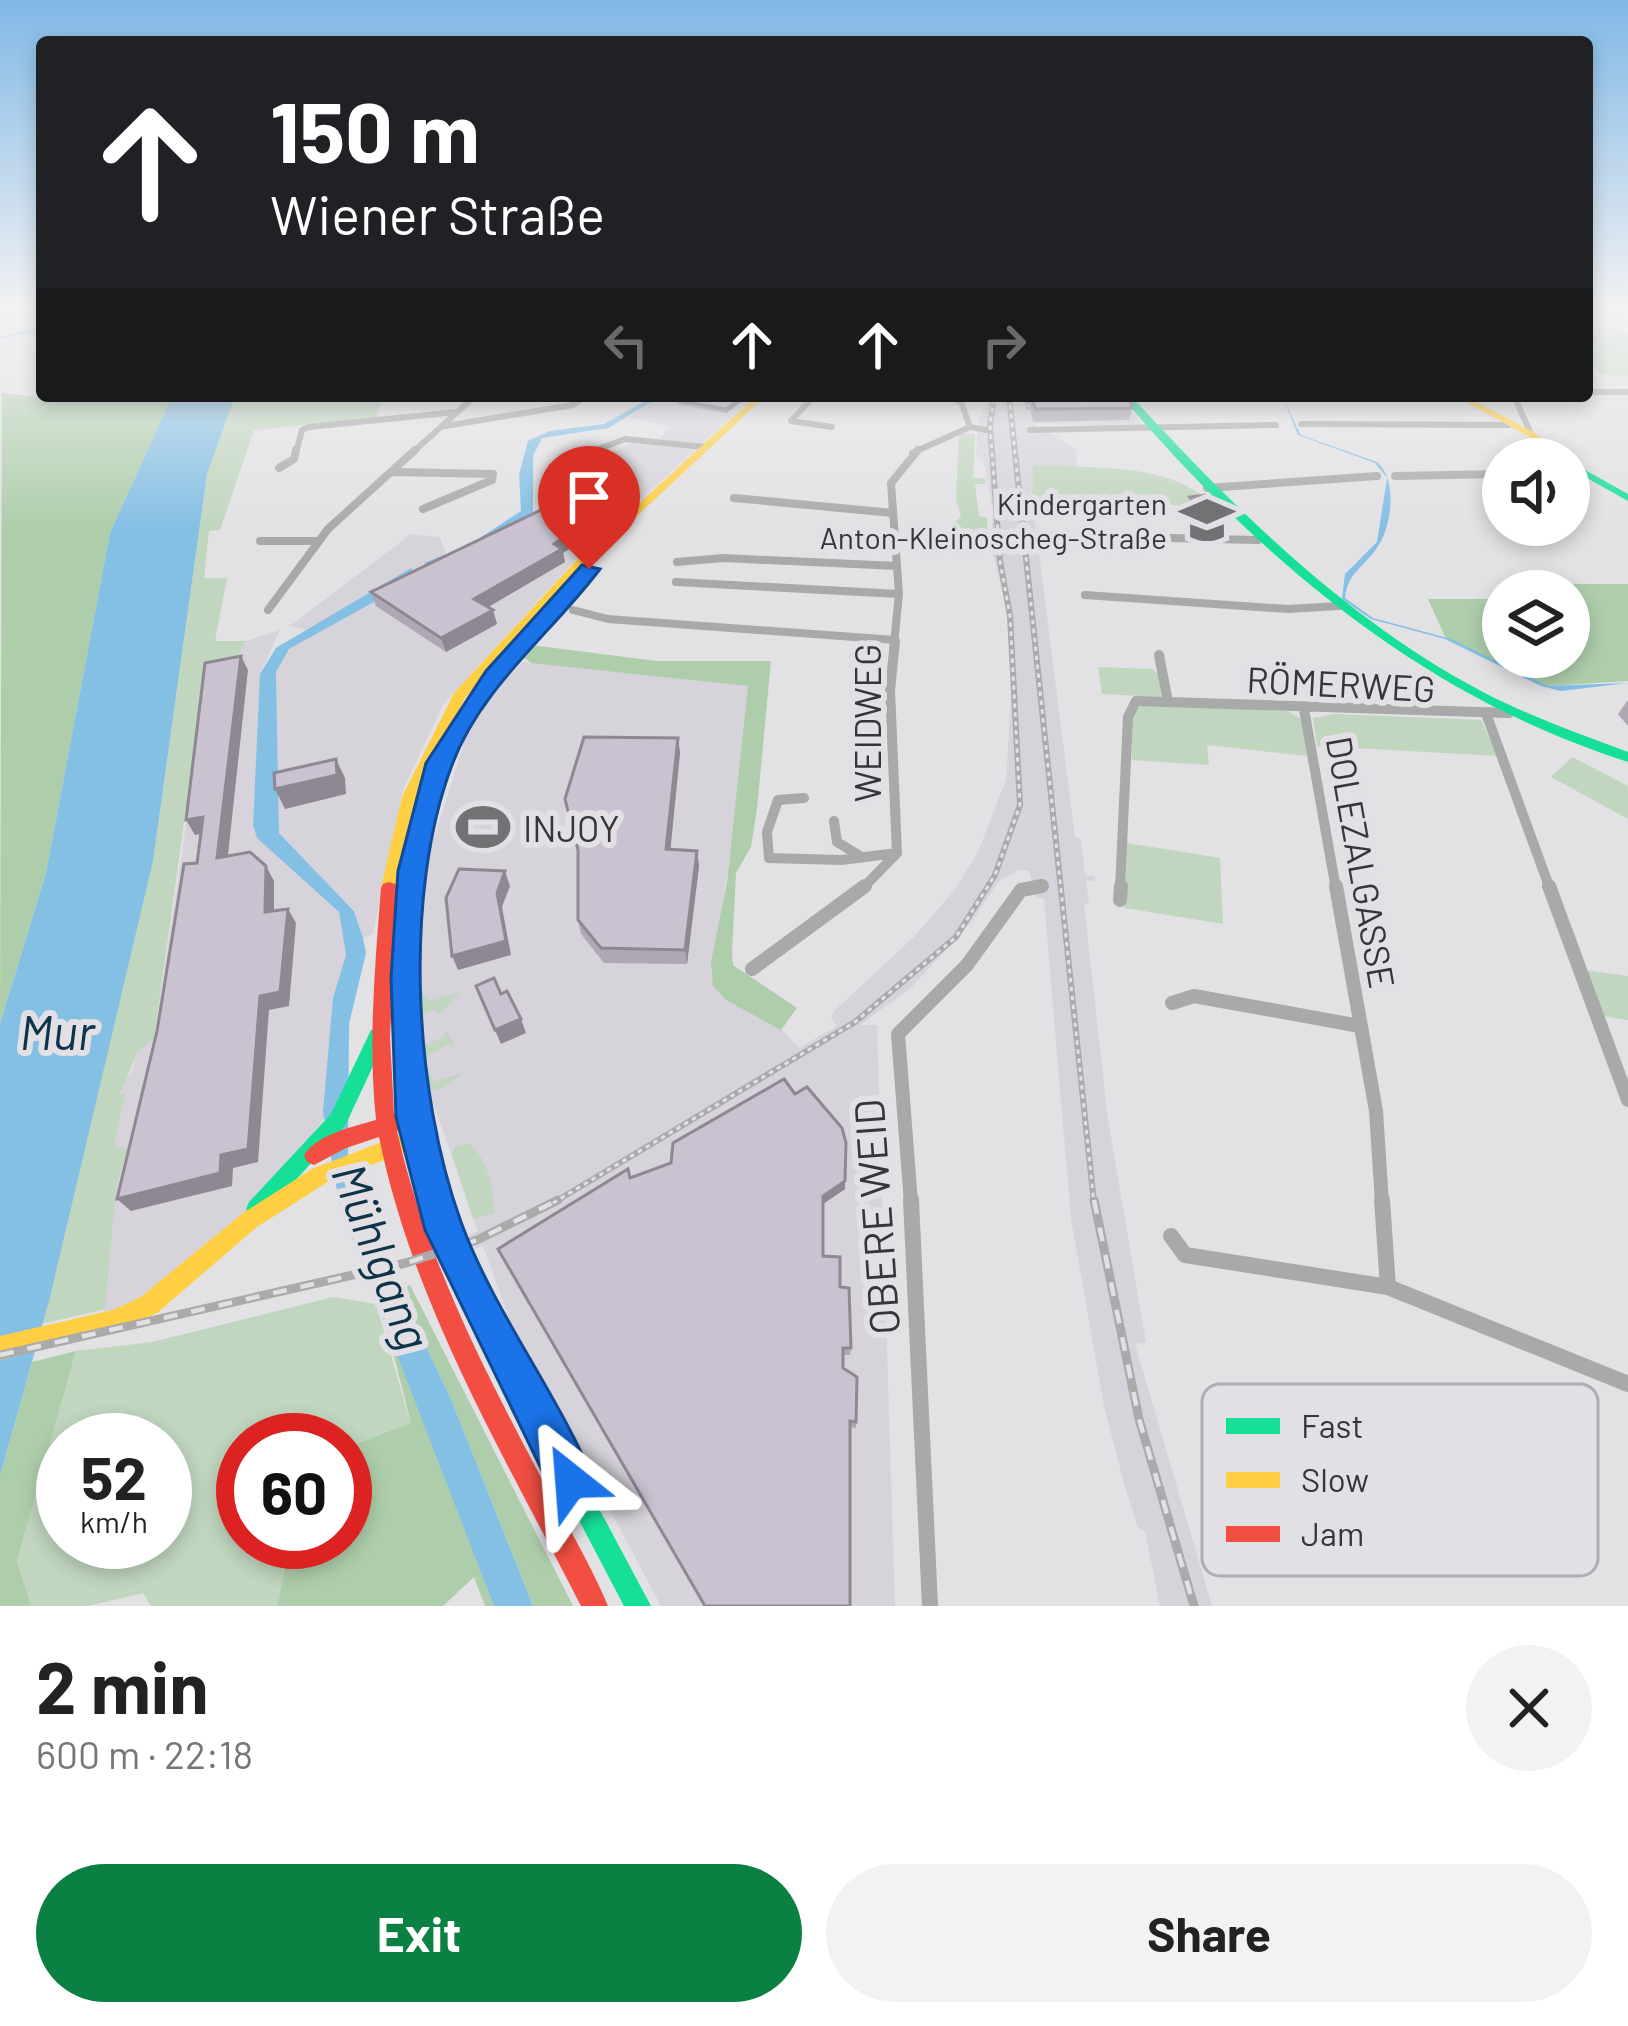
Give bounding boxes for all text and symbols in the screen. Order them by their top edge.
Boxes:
text: 150 m [270,79,480,180]
icon: ahead [72,84,228,240]
text: Wiener Straße [270,181,605,246]
icon: left [593,312,659,378]
icon: ahead [719,312,785,378]
icon: ahead [845,312,911,378]
icon: right [971,312,1037,378]
map controls [1482,438,1590,678]
button: sound [1482,438,1590,546]
pin [538,446,640,569]
icon: arrive [556,464,622,530]
place label: Kindergarten Anton-Kleinoscheg-Straße [820,485,1167,555]
school or university icon: Kindergarten Anton-Kleinoscheg-Straße [1178,491,1236,549]
button: layers [1482,570,1590,678]
street label: WEIDWEG [845,644,888,802]
street label: RÖMERWEG [1246,657,1436,709]
street label: DOLEZALGASSE [1319,733,1405,991]
sports icon: INJOY [454,798,512,856]
place label: INJOY [523,806,619,849]
water label: Mur [19,1002,97,1060]
street label: OBERE WEID [842,1098,908,1336]
water label: Mühlgang [321,1155,445,1357]
legend [1202,1384,1598,1576]
text: Fast [1301,1405,1363,1445]
speed limit sign: 60 [216,1413,372,1569]
position arrow [508,1418,634,1544]
text: 52 [81,1440,147,1512]
text: Slow [1301,1459,1369,1499]
text: km/h [80,1503,148,1539]
text: Jam [1301,1513,1364,1553]
text: 2 min [36,1642,209,1728]
button: close [1466,1645,1592,1771]
text: 600 m · 22:18 [36,1730,253,1777]
button: Exit [36,1864,802,2002]
button: Share [826,1864,1592,2002]

